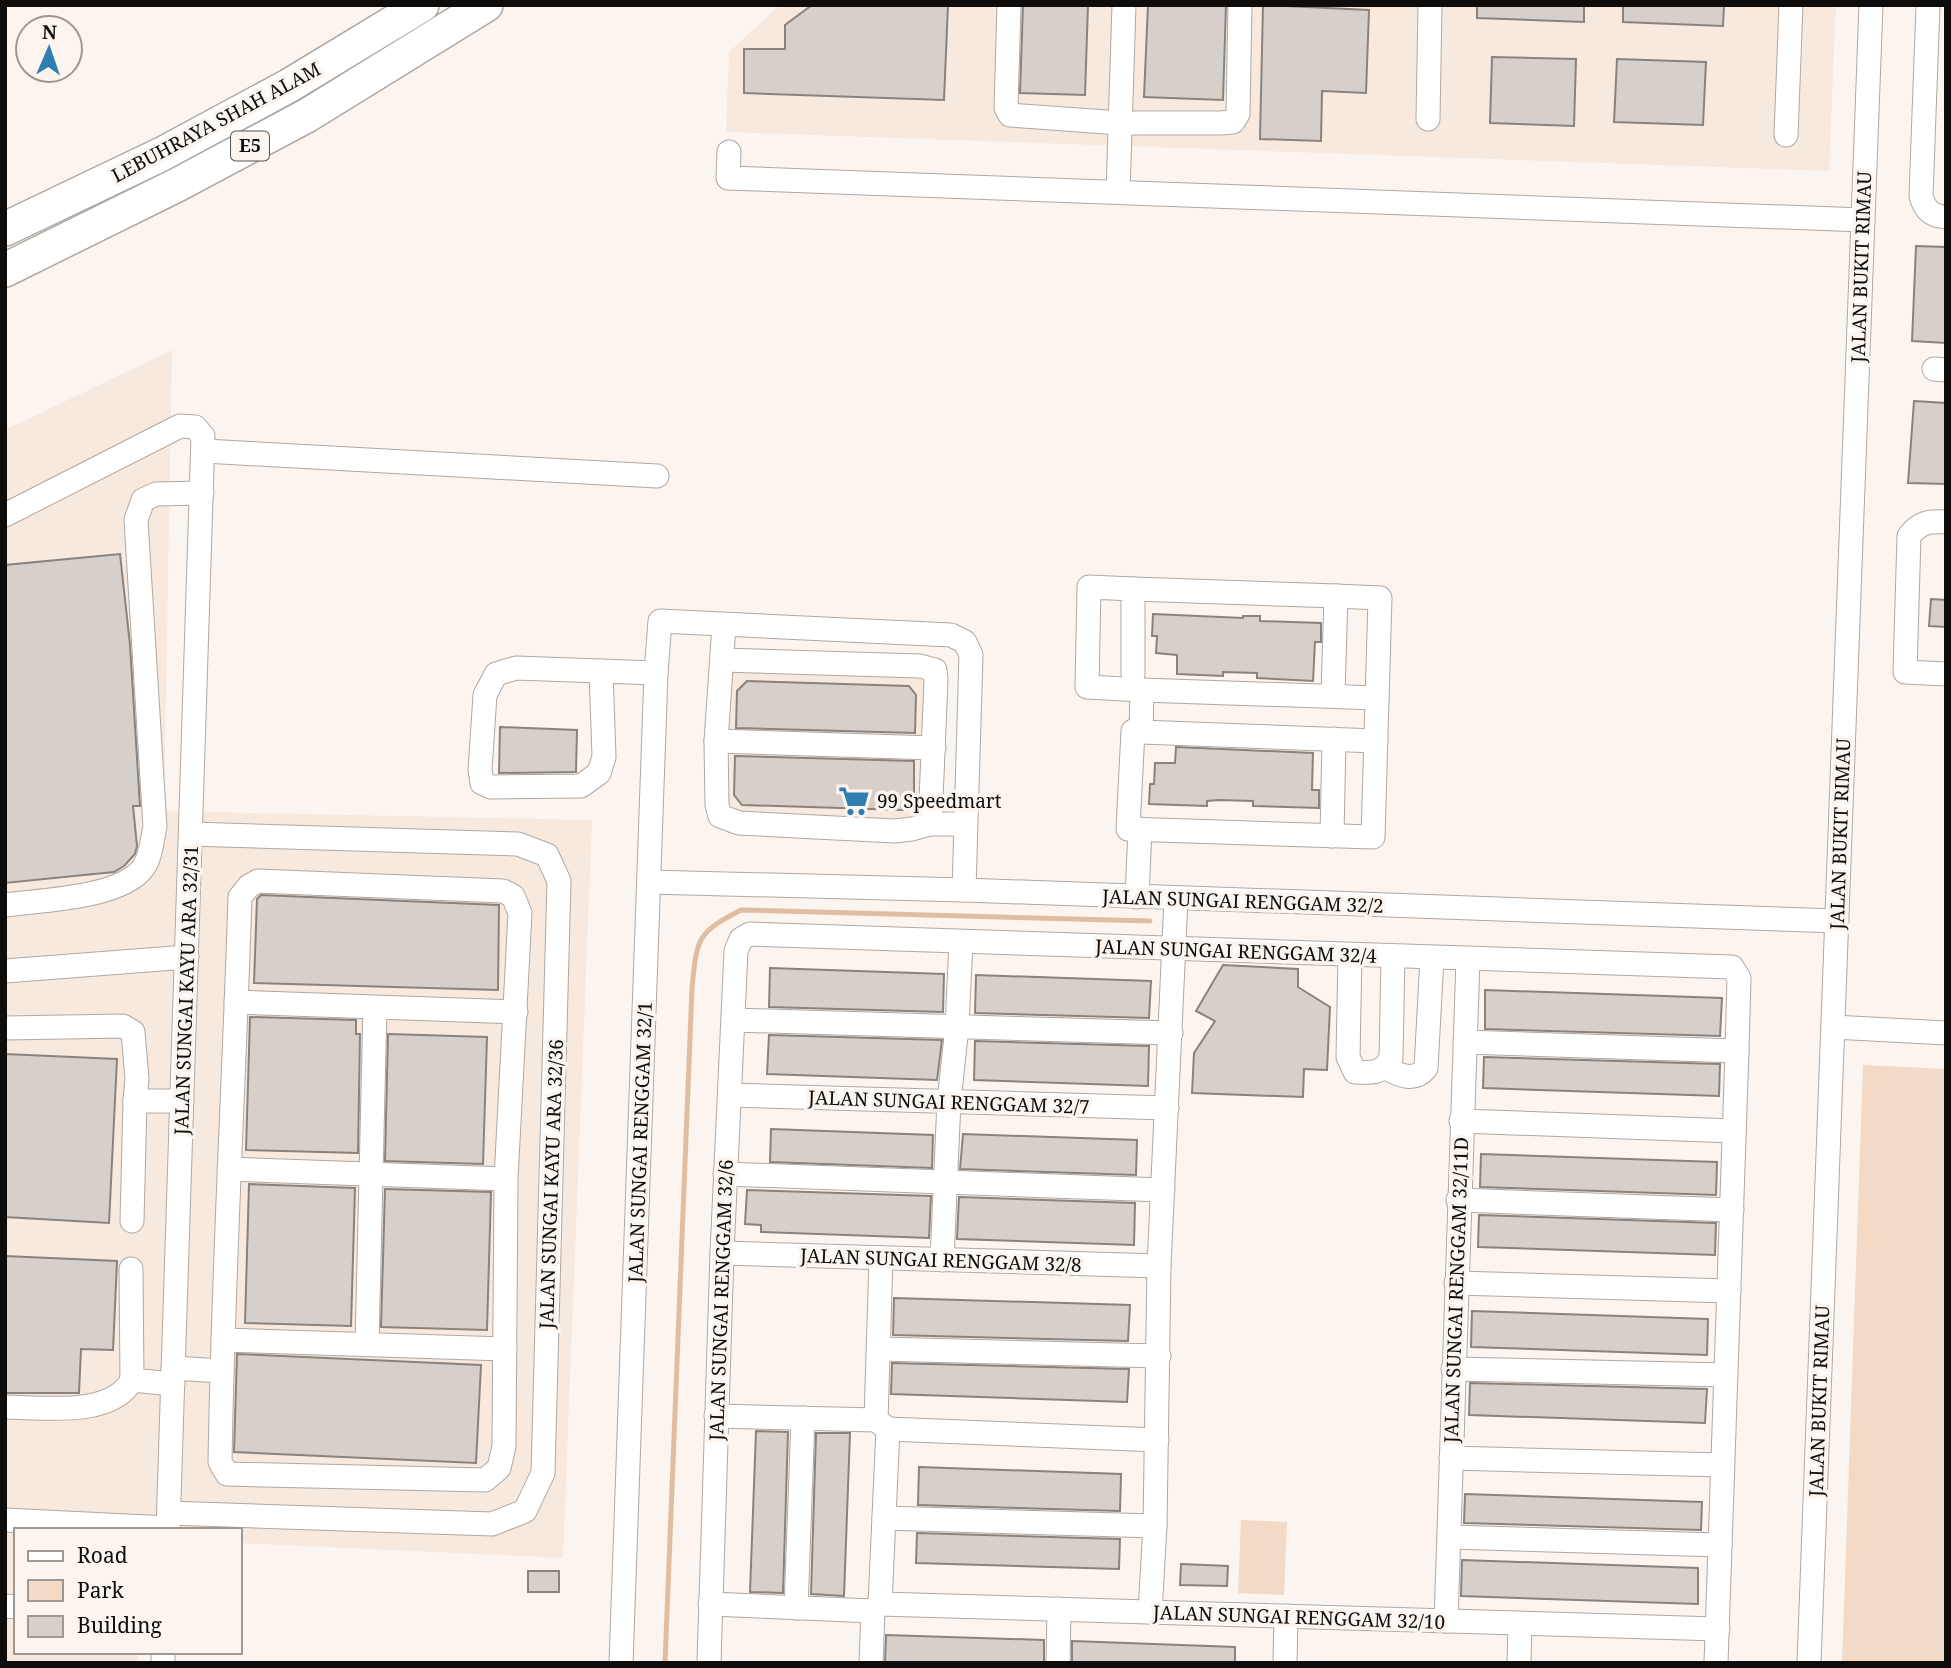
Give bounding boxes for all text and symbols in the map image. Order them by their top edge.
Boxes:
north arrow [14,14,84,84]
text: N [42,19,58,45]
street label: LEBUHRAYA SHAH ALAM [107,56,325,188]
road number: E5 [231,132,269,160]
street label: JALAN BUKIT RIMAU [1845,170,1877,364]
street label: JALAN BUKIT RIMAU [1824,737,1856,931]
supermarket icon: 99 Speedmart [837,784,871,818]
place label: 99 Speedmart [877,788,1002,814]
street label: JALAN SUNGAI KAYU ARA 32/31 [168,845,204,1136]
street label: JALAN SUNGAI RENGGAM 32/2 [1101,883,1384,919]
street label: JALAN SUNGAI RENGGAM 32/4 [1094,933,1378,969]
street label: JALAN SUNGAI RENGGAM 32/1 [622,1001,658,1284]
street label: JALAN SUNGAI KAYU ARA 32/36 [533,1039,569,1330]
street label: JALAN SUNGAI RENGGAM 32/7 [807,1084,1090,1120]
street label: JALAN SUNGAI RENGGAM 32/11D [1438,1137,1474,1444]
street label: JALAN SUNGAI RENGGAM 32/6 [703,1159,739,1442]
street label: JALAN SUNGAI RENGGAM 32/8 [799,1242,1082,1278]
street label: JALAN BUKIT RIMAU [1803,1304,1835,1498]
legend [14,1528,242,1654]
text: Road [77,1541,128,1569]
text: Park [77,1576,124,1604]
street label: JALAN SUNGAI RENGGAM 32/10 [1152,1599,1445,1635]
text: Building [77,1611,162,1639]

